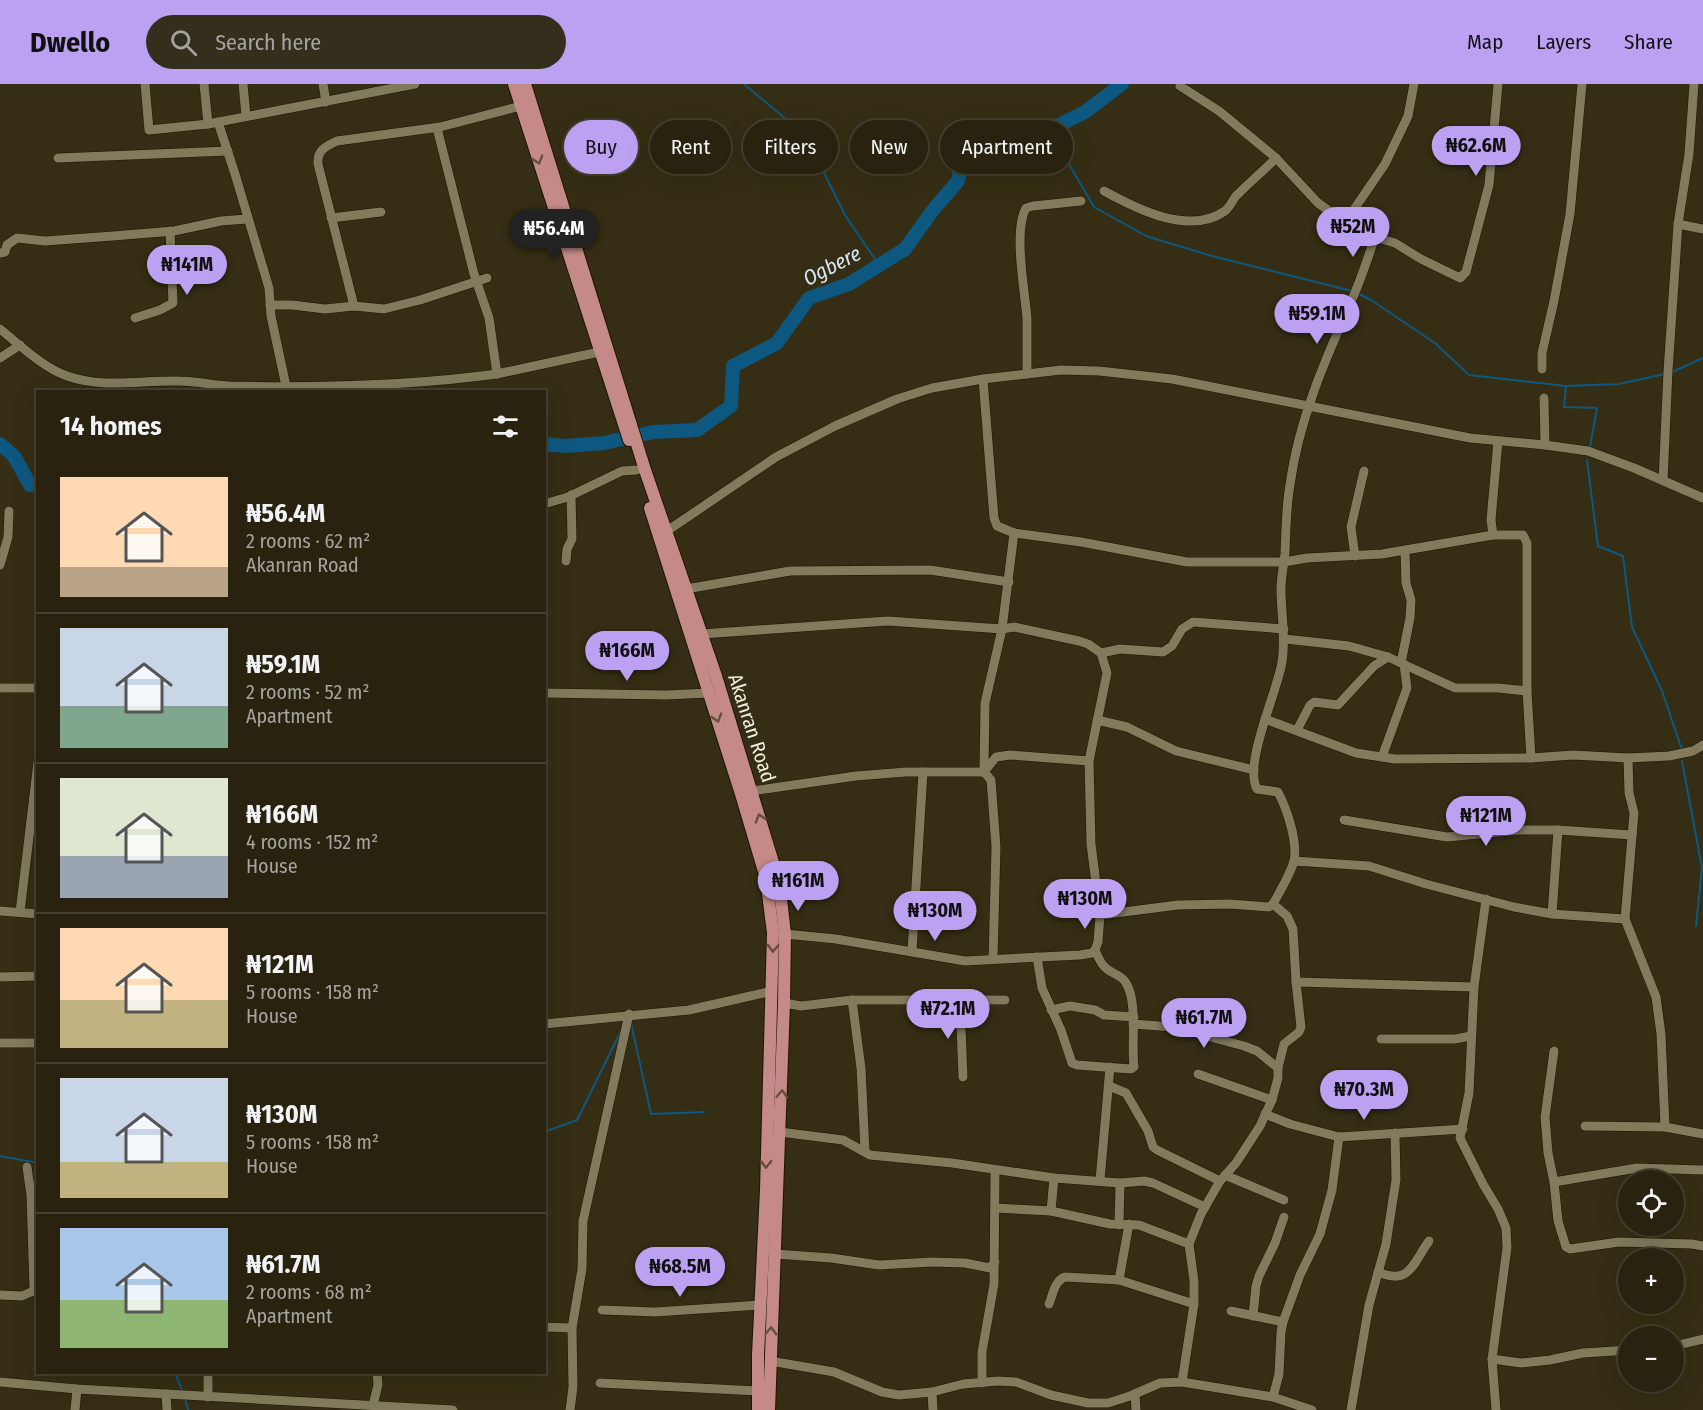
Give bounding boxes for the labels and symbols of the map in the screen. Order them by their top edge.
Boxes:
pin: ₦62.6M [1427,126,1525,177]
one-way arrow [531,154,543,165]
pin: ₦52M [1317,207,1389,258]
pin: ₦56.4M [505,209,603,260]
water label: Ogbere [799,240,865,292]
pin: ₦141M [145,245,229,296]
pin: ₦59.1M [1268,294,1366,345]
pin: ₦166M [585,631,669,682]
street label: Akanran Road [723,671,781,785]
one-way arrow [710,712,723,723]
pin: ₦121M [1444,796,1528,847]
one-way arrow [755,813,767,824]
pin: ₦161M [756,861,840,912]
pin: ₦130M [1043,879,1127,930]
pin: ₦130M [893,891,977,942]
one-way arrow [767,943,779,952]
pin: ₦72.1M [899,989,997,1040]
pin: ₦61.7M [1155,998,1253,1049]
pin: ₦70.3M [1315,1070,1413,1121]
one-way arrow [775,1089,788,1098]
one-way arrow [760,1159,772,1168]
pin: ₦68.5M [631,1247,729,1298]
one-way arrow [764,1326,777,1335]

